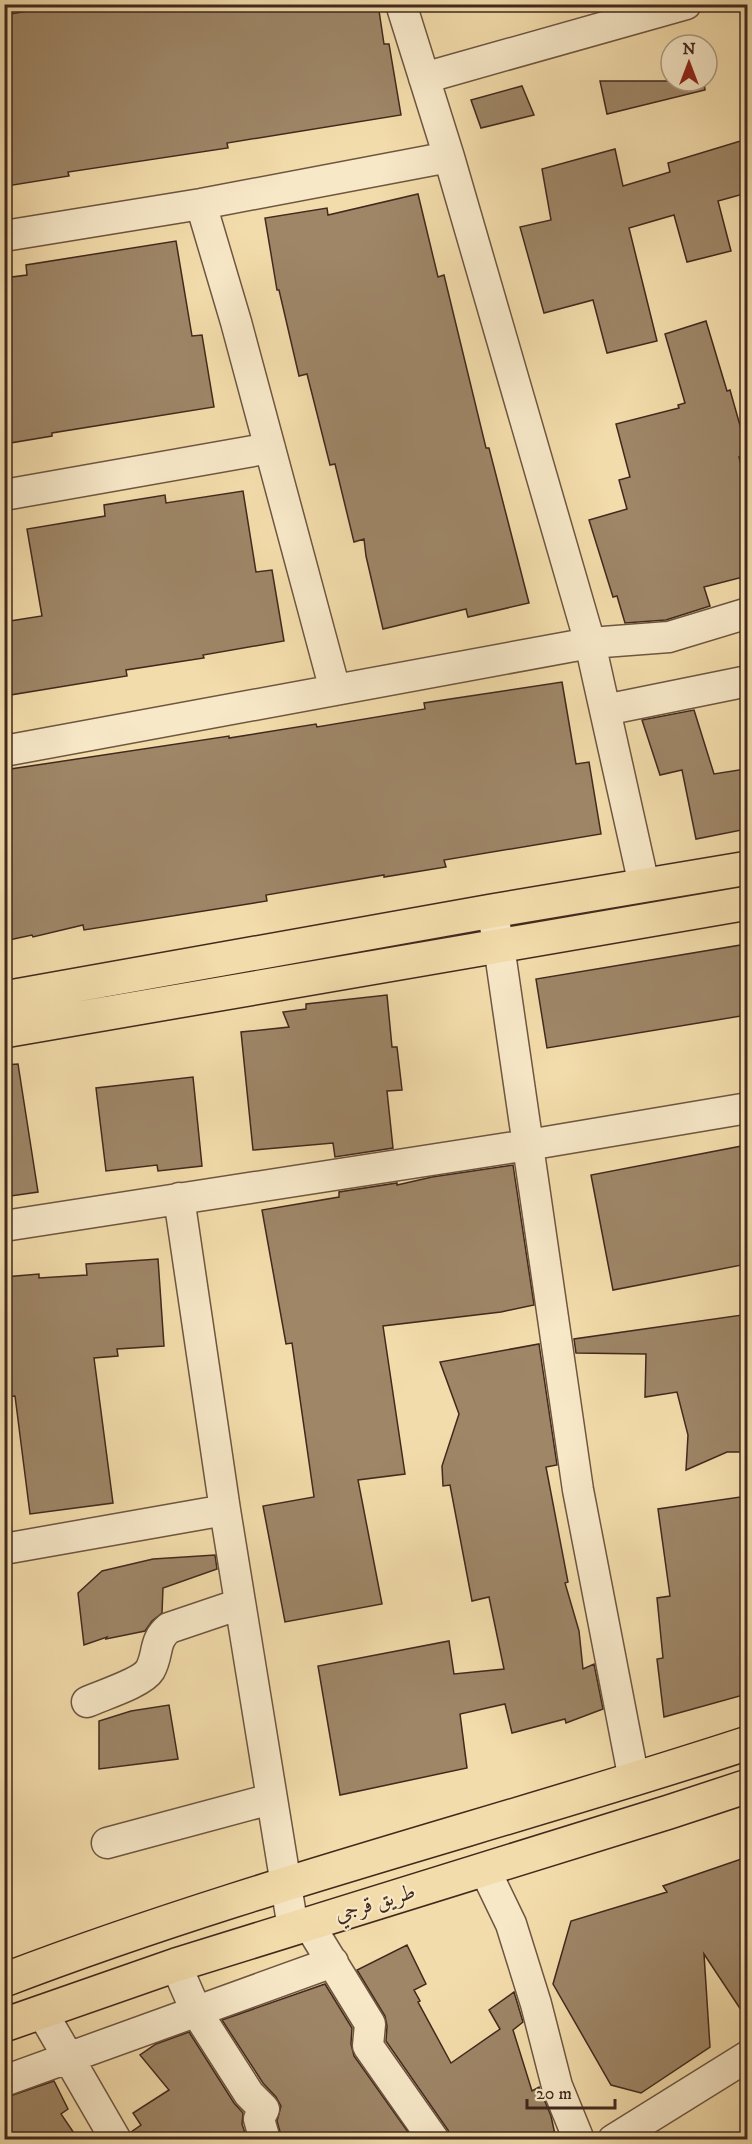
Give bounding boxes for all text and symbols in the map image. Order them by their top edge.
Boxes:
north arrow [659,33,719,93]
text: N [682,39,696,59]
street label: طريق قرجي [331,1878,420,1932]
scale bar [527,2072,616,2110]
text: 20 m [536,2083,572,2105]

